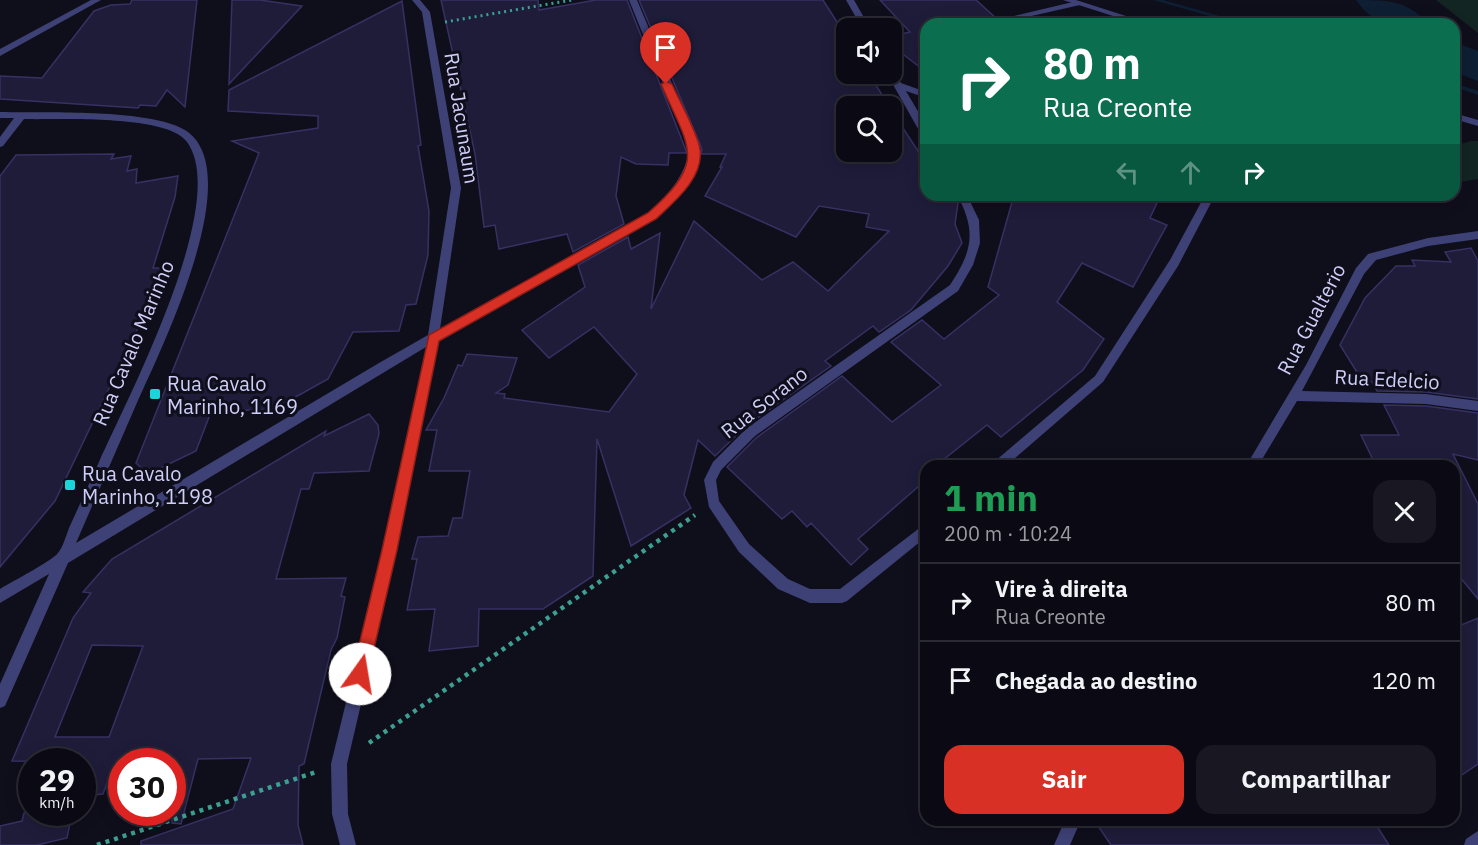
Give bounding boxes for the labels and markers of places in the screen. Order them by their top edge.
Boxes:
pin [640,22,691,84]
place label: Rua Cavalo Marinho, 1169 [167,370,298,420]
marker: Rua Cavalo Marinho, 1169 [148,387,162,401]
place label: Rua Cavalo Marinho, 1198 [82,460,213,510]
marker: Rua Cavalo Marinho, 1198 [63,478,77,492]

